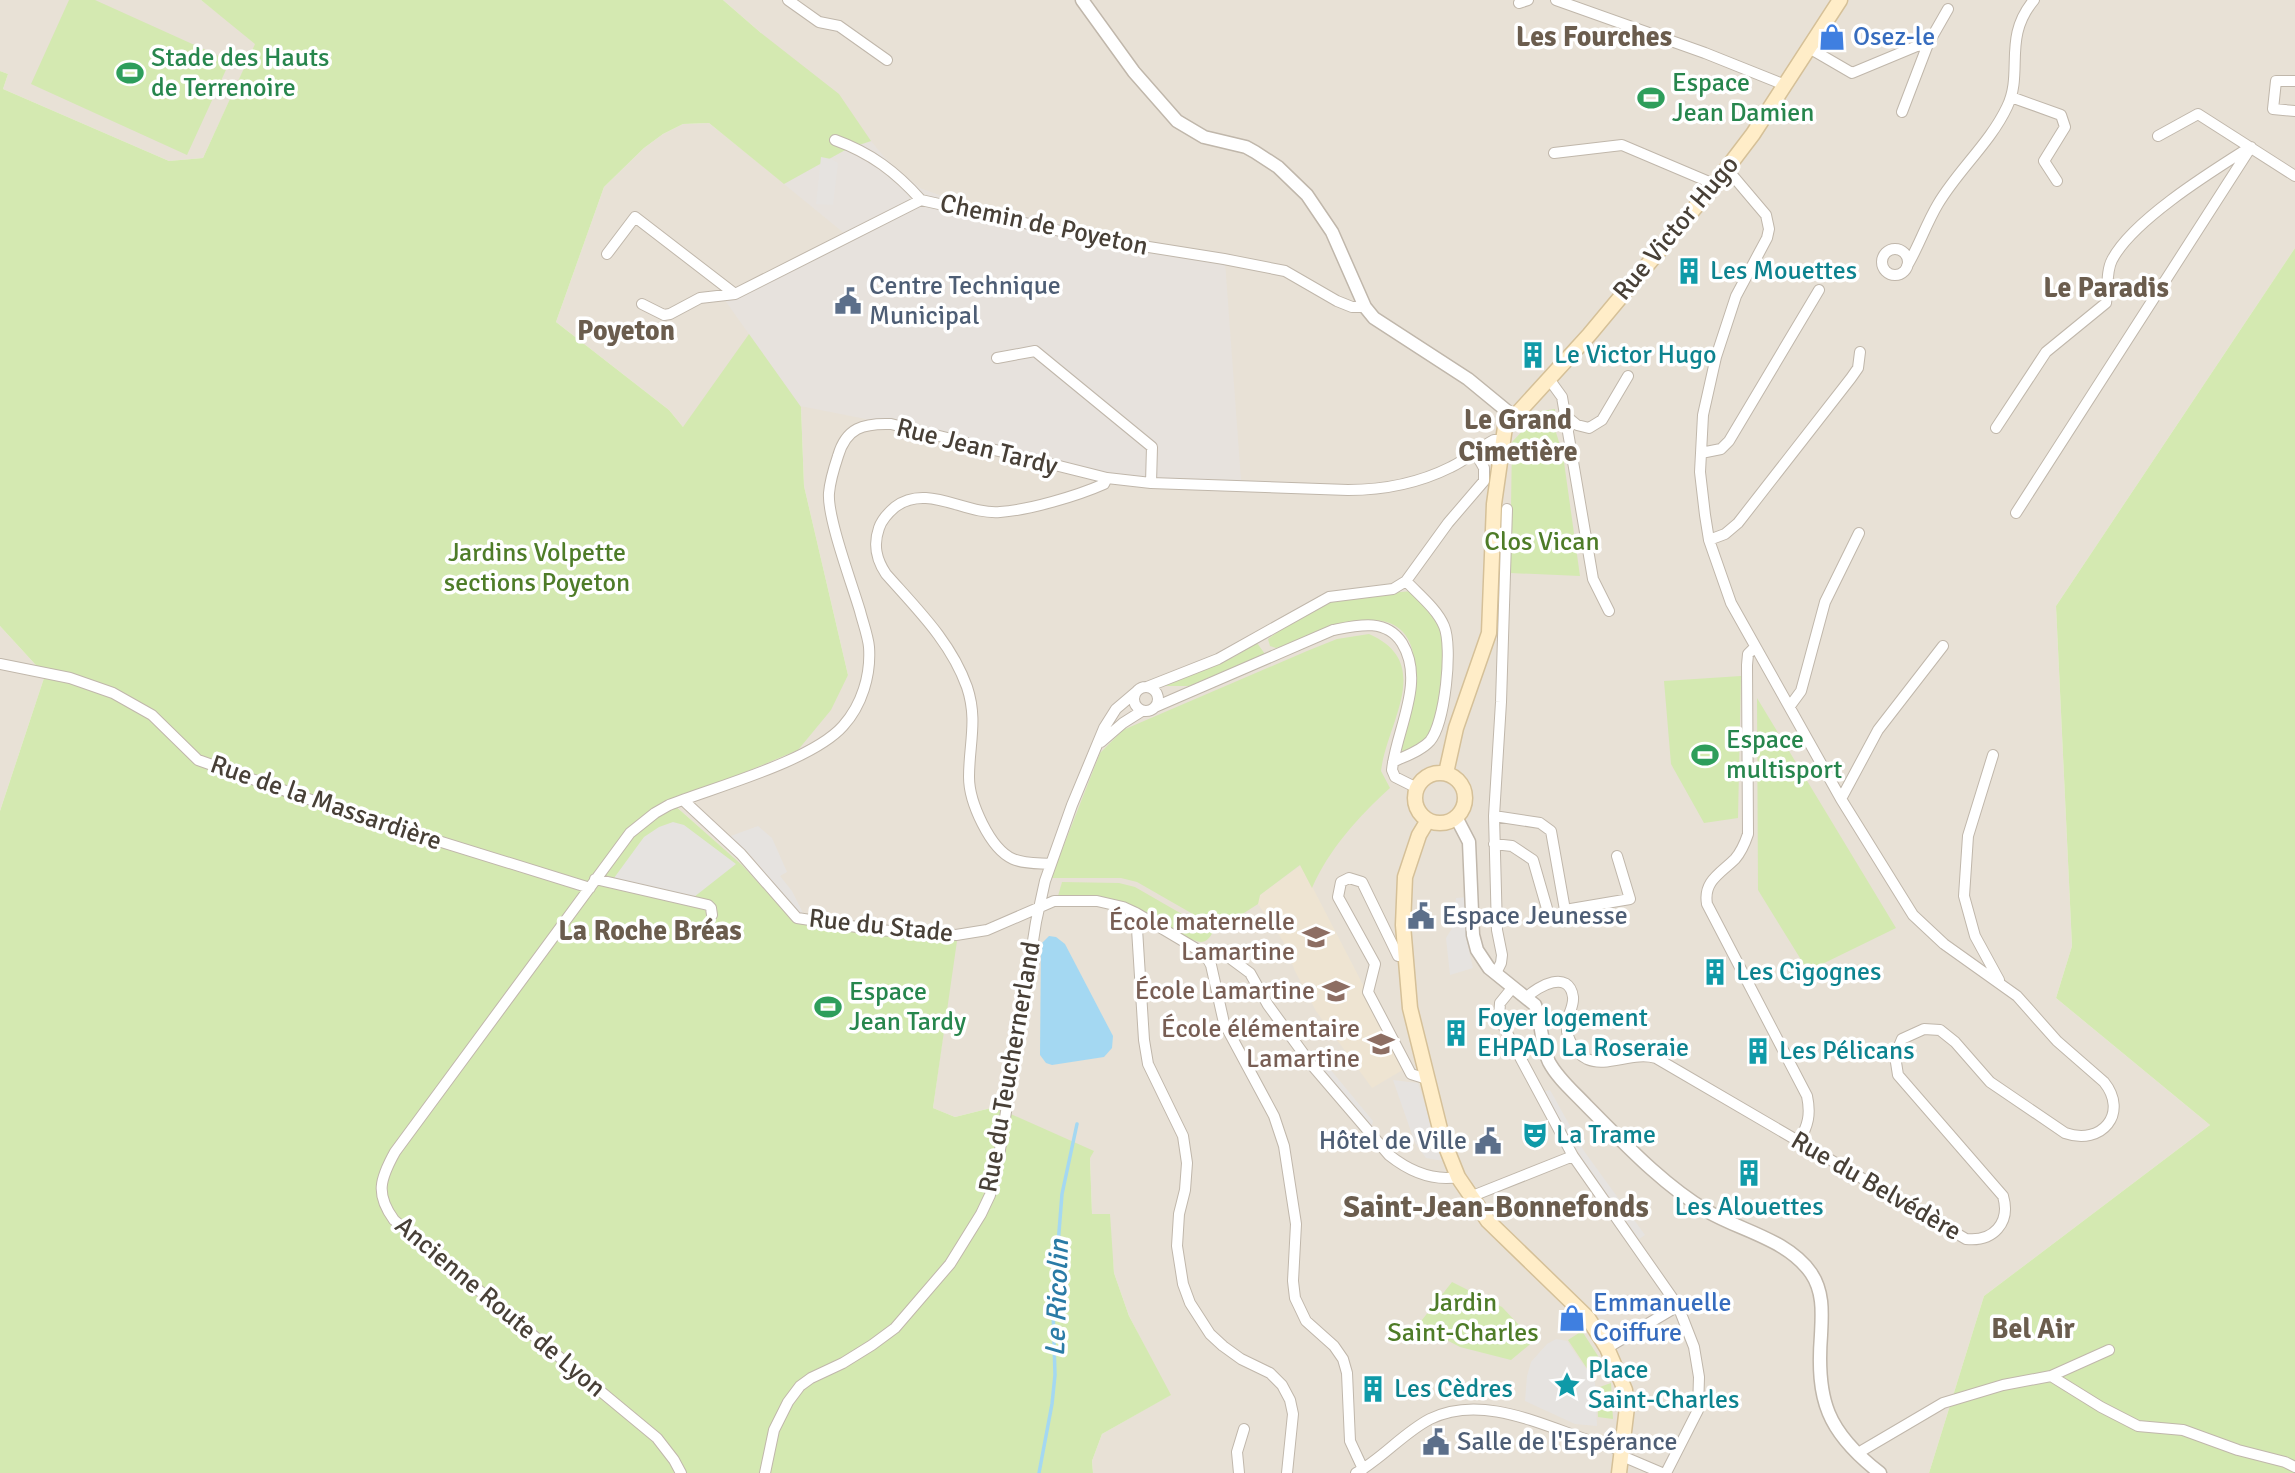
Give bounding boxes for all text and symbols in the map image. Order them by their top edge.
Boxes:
district label: Les Fourches [1516,20,1672,54]
place label: Osez-le [1853,21,1935,53]
shop icon: Osez-le [1817,22,1847,52]
place label: Stade des Hauts de Terrenoire [151,42,329,104]
sports icon: Stade des Hauts de Terrenoire [115,58,145,88]
place label: Espace Jean Damien [1672,67,1815,129]
sports icon: Espace Jean Damien [1636,83,1666,113]
street label: Rue Victor Hugo [1606,149,1746,307]
street label: Chemin de Poyeton [937,187,1151,263]
place label: Les Mouettes [1710,255,1857,287]
building icon: Les Mouettes [1674,256,1704,286]
place label: Centre Technique Municipal [869,270,1061,332]
district label: Le Paradis [2043,271,2169,305]
public building icon: Centre Technique Municipal [833,286,863,316]
district label: Poyeton [577,314,675,348]
place label: Le Victor Hugo [1554,339,1717,371]
building icon: Le Victor Hugo [1518,340,1548,370]
district label: Le Grand Cimetière [1458,403,1578,469]
street label: Rue Jean Tardy [893,412,1061,482]
park label: Clos Vican [1484,526,1600,558]
park label: Jardins Volpette sections Poyeton [444,537,630,599]
place label: Espace multisport [1726,724,1842,786]
sports icon: Espace multisport [1690,740,1720,770]
street label: Rue de la Massardière [206,748,446,858]
place label: Espace Jeunesse [1442,900,1628,932]
public building icon: Espace Jeunesse [1406,901,1436,931]
street label: Rue du Stade [807,903,955,949]
place label: École maternelle Lamartine [1109,906,1295,968]
district label: La Roche Bréas [558,914,742,948]
school or university icon: École maternelle Lamartine [1301,922,1331,952]
street label: Rue du Teuchernerland [972,939,1048,1195]
place label: Les Cigognes [1736,956,1881,988]
building icon: Les Cigognes [1700,957,1730,987]
place label: École Lamartine [1135,975,1315,1007]
place label: Espace Jean Tardy [849,976,966,1038]
school or university icon: École Lamartine [1321,976,1351,1006]
sports icon: Espace Jean Tardy [813,992,843,1022]
place label: Foyer logement EHPAD La Roseraie [1477,1002,1689,1064]
place label: École élémentaire Lamartine [1161,1013,1360,1075]
building icon: Foyer logement EHPAD La Roseraie [1441,1018,1471,1048]
school or university icon: École élémentaire Lamartine [1366,1029,1396,1059]
place label: Les Pélicans [1779,1035,1915,1067]
building icon: Les Pélicans [1743,1036,1773,1066]
place label: La Trame [1556,1119,1656,1151]
theatre icon: La Trame [1520,1120,1550,1150]
street label: Rue du Belvédère [1785,1124,1967,1248]
place label: Hôtel de Ville [1319,1125,1467,1157]
public building icon: Hôtel de Ville [1473,1126,1503,1156]
building icon: Les Alouettes [1734,1158,1764,1188]
district label: Saint-Jean-Bonnefonds [1343,1189,1649,1226]
place label: Les Alouettes [1674,1191,1824,1223]
street label: Ancienne Route de Lyon [388,1210,612,1404]
water label: Le Ricolin [1038,1238,1076,1357]
park label: Jardin Saint-Charles [1387,1287,1539,1349]
place label: Emmanuelle Coiffure [1593,1287,1731,1349]
shop icon: Emmanuelle Coiffure [1557,1303,1587,1333]
district label: Bel Air [1991,1312,2076,1346]
place label: Place Saint-Charles [1588,1354,1739,1416]
place icon: Place Saint-Charles [1552,1370,1582,1400]
place label: Les Cèdres [1394,1373,1513,1405]
building icon: Les Cèdres [1358,1374,1388,1404]
place label: Salle de l'Espérance [1457,1426,1678,1458]
public building icon: Salle de l'Espérance [1421,1427,1451,1457]

